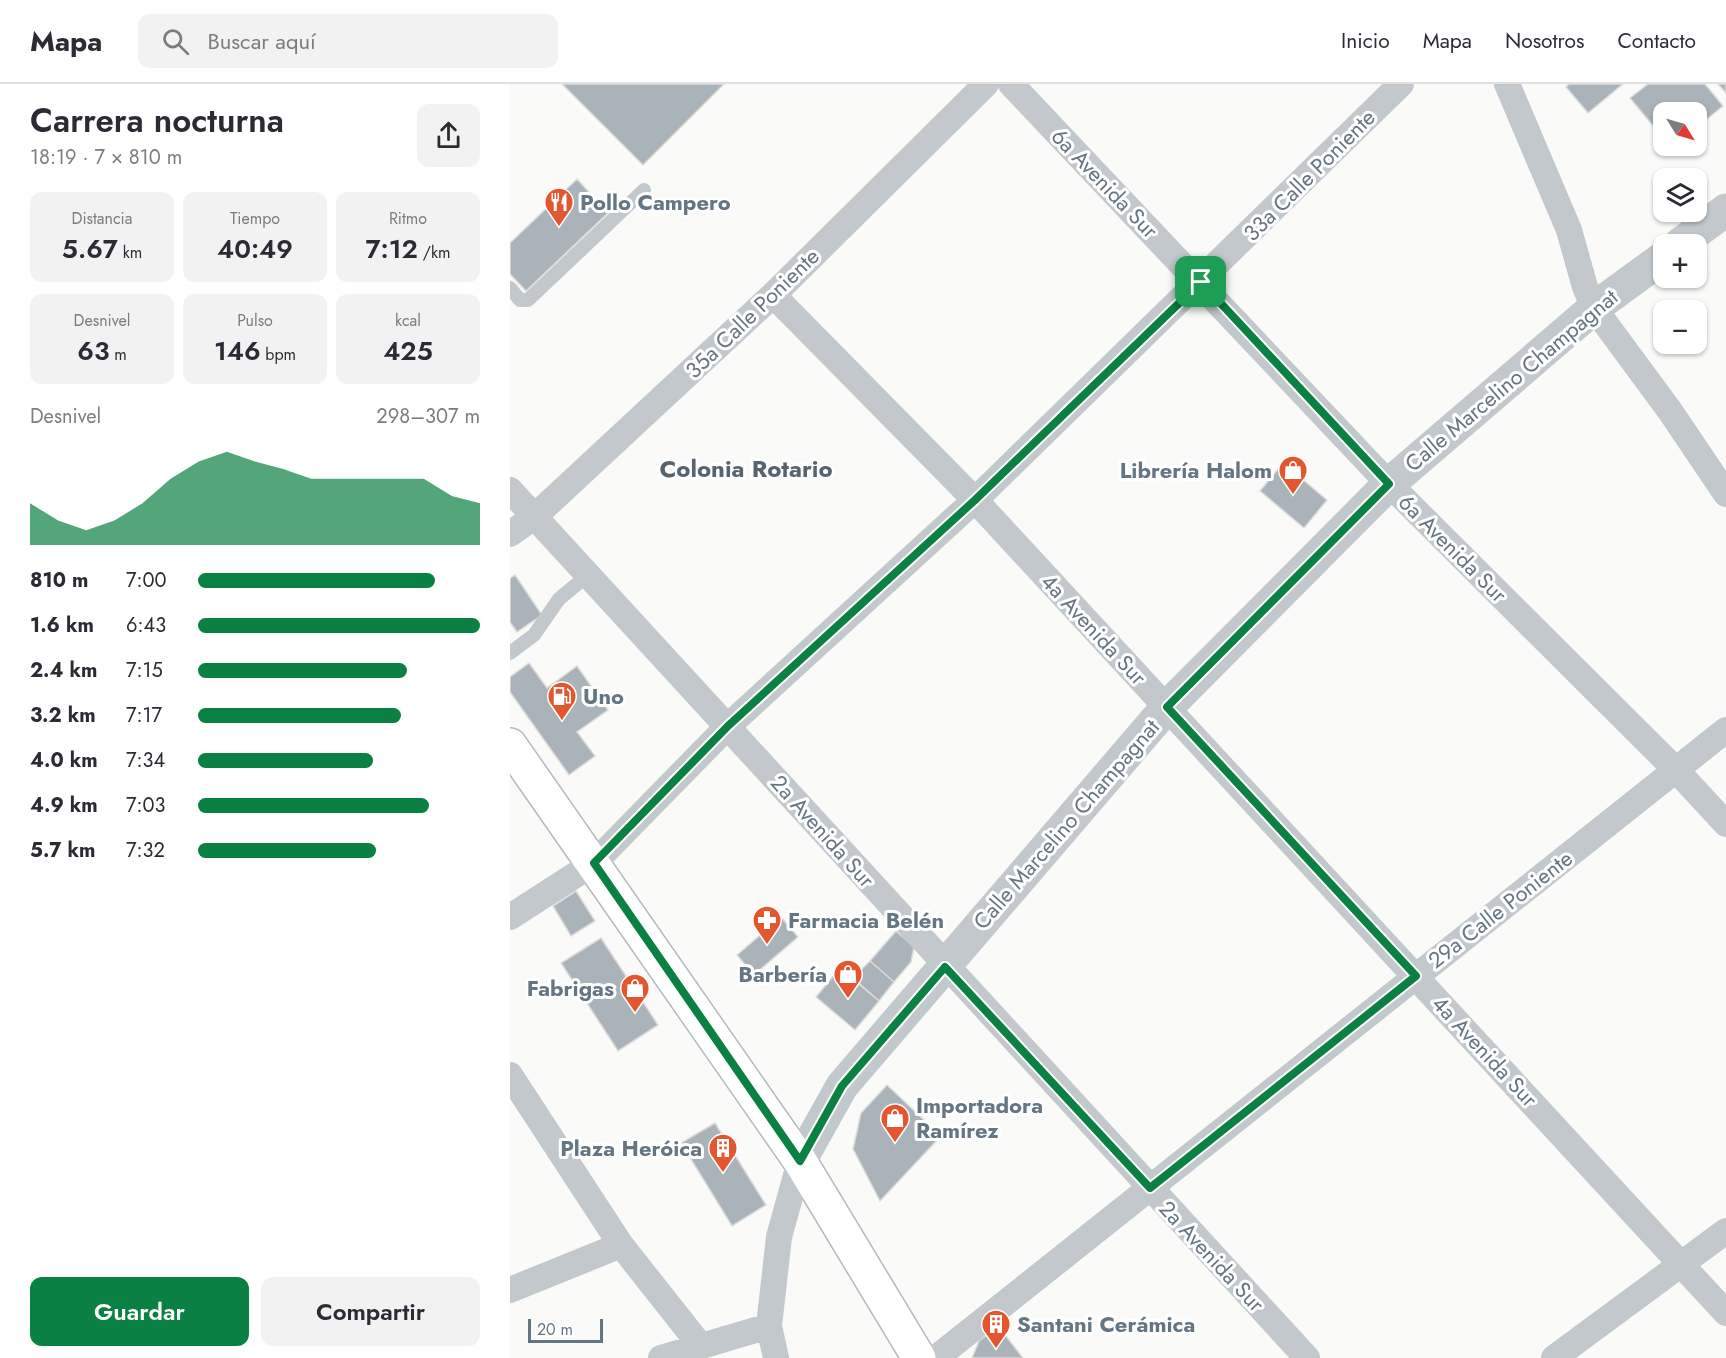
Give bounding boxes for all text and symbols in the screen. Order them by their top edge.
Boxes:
search box [138,14,558,68]
text: Mapa [30,21,102,62]
icon: search [159,25,192,58]
text: Buscar aquí [207,25,316,57]
text: Inicio [1341,26,1390,56]
text: Mapa [1423,26,1472,56]
text: Nosotros [1505,26,1584,56]
text: Contacto [1617,26,1696,56]
text: Carrera nocturna [30,97,284,144]
street label: 33a Calle Poniente [1236,102,1382,248]
north arrow [1653,102,1707,156]
map controls [1653,102,1707,354]
button: share [417,104,480,167]
street label: 6a Avenida Sur [1044,121,1166,246]
text: 18:19 · 7 × 810 m [30,143,182,172]
button: layers [1653,168,1707,222]
restaurant icon: Pollo Campero [543,186,575,228]
place label: Pollo Campero [580,186,731,218]
text: Distancia [72,207,132,230]
text: Tiempo [230,207,280,230]
text: Ritmo [389,207,427,230]
text: 5.67 [62,230,118,268]
text: 40:49 [217,230,293,268]
text: 7:12 [366,230,418,268]
button: + [1653,234,1707,288]
text: km [118,241,142,264]
text: /km [418,241,450,264]
street label: 35a Calle Poniente [678,241,826,385]
pin [1175,256,1226,307]
icon: arrive [1184,265,1217,298]
street label: Calle Marcelino Champagnat [1397,281,1625,479]
button: − [1653,300,1707,354]
text: Desnivel [74,309,130,332]
text: Pulso [237,309,273,332]
text: kcal [395,309,421,332]
text: 63 [77,332,109,370]
text: 146 [214,332,261,370]
text: 425 [383,332,433,370]
text: m [109,343,127,366]
text: bpm [261,343,296,366]
text: Desnivel [30,402,101,431]
text: 298–307 m [376,402,480,431]
district label: Colonia Rotario [659,451,833,486]
place label: Librería Halom [1120,454,1272,486]
shop icon: Librería Halom [1277,454,1309,496]
street label: 6a Avenida Sur [1391,486,1515,610]
text: 810 m [30,566,88,595]
text: 7:00 [126,566,167,595]
street label: 4a Avenida Sur [1034,566,1155,692]
text: 1.6 km [30,611,94,640]
text: 6:43 [126,611,166,640]
text: 2.4 km [30,656,97,685]
text: 7:15 [126,656,163,685]
fuel station icon: Uno [546,680,578,722]
place label: Uno [583,680,624,712]
text: 3.2 km [30,701,96,730]
text: 7:17 [126,701,162,730]
street label: Calle Marcelino Champagnat [966,711,1167,936]
text: 4.0 km [30,746,98,775]
text: 7:34 [126,746,165,775]
street label: 2a Avenida Sur [764,768,883,895]
text: 4.9 km [30,791,98,820]
text: 7:03 [126,791,165,820]
text: 5.7 km [30,836,95,865]
text: 7:32 [126,836,165,865]
street label: 29a Calle Poniente [1421,842,1579,976]
pharmacy icon: Farmacia Belén [751,904,783,946]
place label: Farmacia Belén [788,904,944,936]
place label: Barbería [738,958,827,990]
shop icon: Barbería [832,958,864,1000]
place label: Fabrigas [527,972,614,1004]
shop icon: Fabrigas [619,972,651,1014]
street label: 4a Avenida Sur [1425,988,1546,1114]
place label: Importadora Ramírez [916,1089,1043,1146]
shop icon: Importadora Ramírez [879,1102,911,1144]
place label: Plaza Heróica [560,1132,702,1164]
building icon: Plaza Heróica [707,1132,739,1174]
street label: 2a Avenida Sur [1152,1193,1272,1319]
button: Guardar [30,1277,249,1346]
button: Compartir [261,1277,480,1346]
building icon: Santani Cerámica [980,1308,1012,1350]
place label: Santani Cerámica [1017,1308,1195,1340]
scale bar [528,1316,603,1344]
text: 20 m [537,1318,573,1341]

